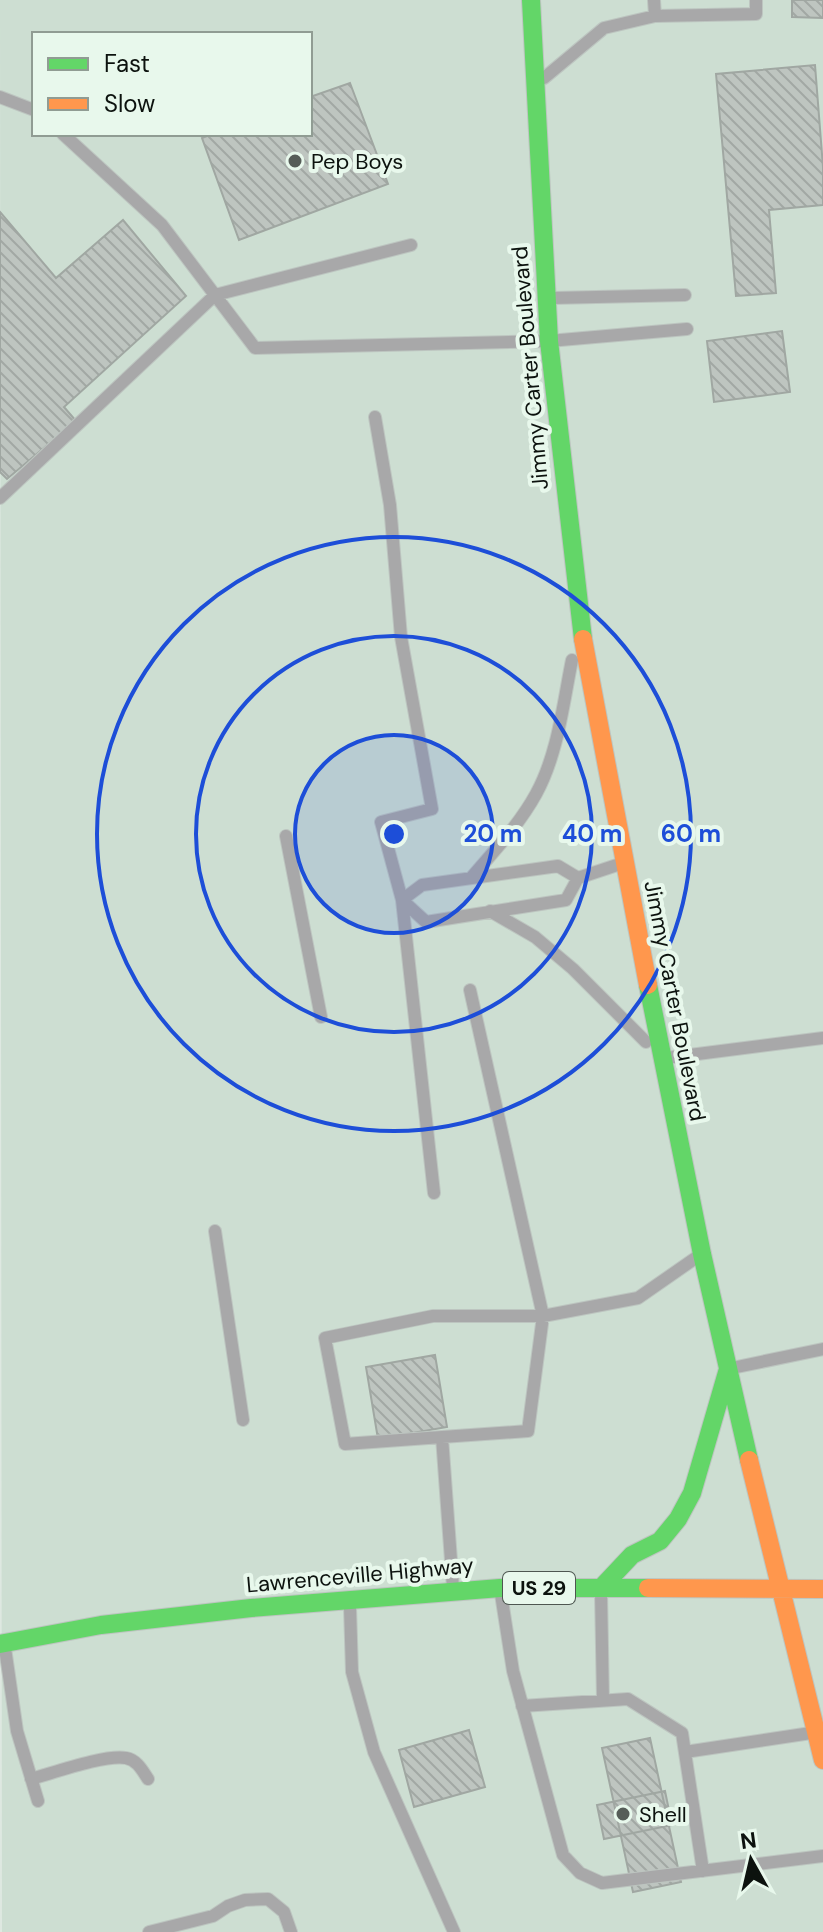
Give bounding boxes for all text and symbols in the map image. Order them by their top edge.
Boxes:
legend [32,32,312,136]
text: Fast [104,48,150,79]
text: Slow [104,88,155,119]
place label: Pep Boys [311,147,403,176]
marker: Pep Boys [286,152,304,170]
street label: Jimmy Carter Boulevard [505,245,555,491]
text: 20 m [464,818,522,849]
text: 40 m [562,818,622,849]
text: 60 m [661,818,721,849]
centre of rings [380,820,408,848]
street label: Jimmy Carter Boulevard [637,878,713,1124]
street label: Lawrenceville Highway [245,1551,475,1599]
road number: US 29 [503,1572,575,1604]
place label: Shell [639,1800,687,1829]
marker: Shell [614,1805,632,1823]
north arrow [711,1820,791,1900]
text: N [738,1825,758,1856]

